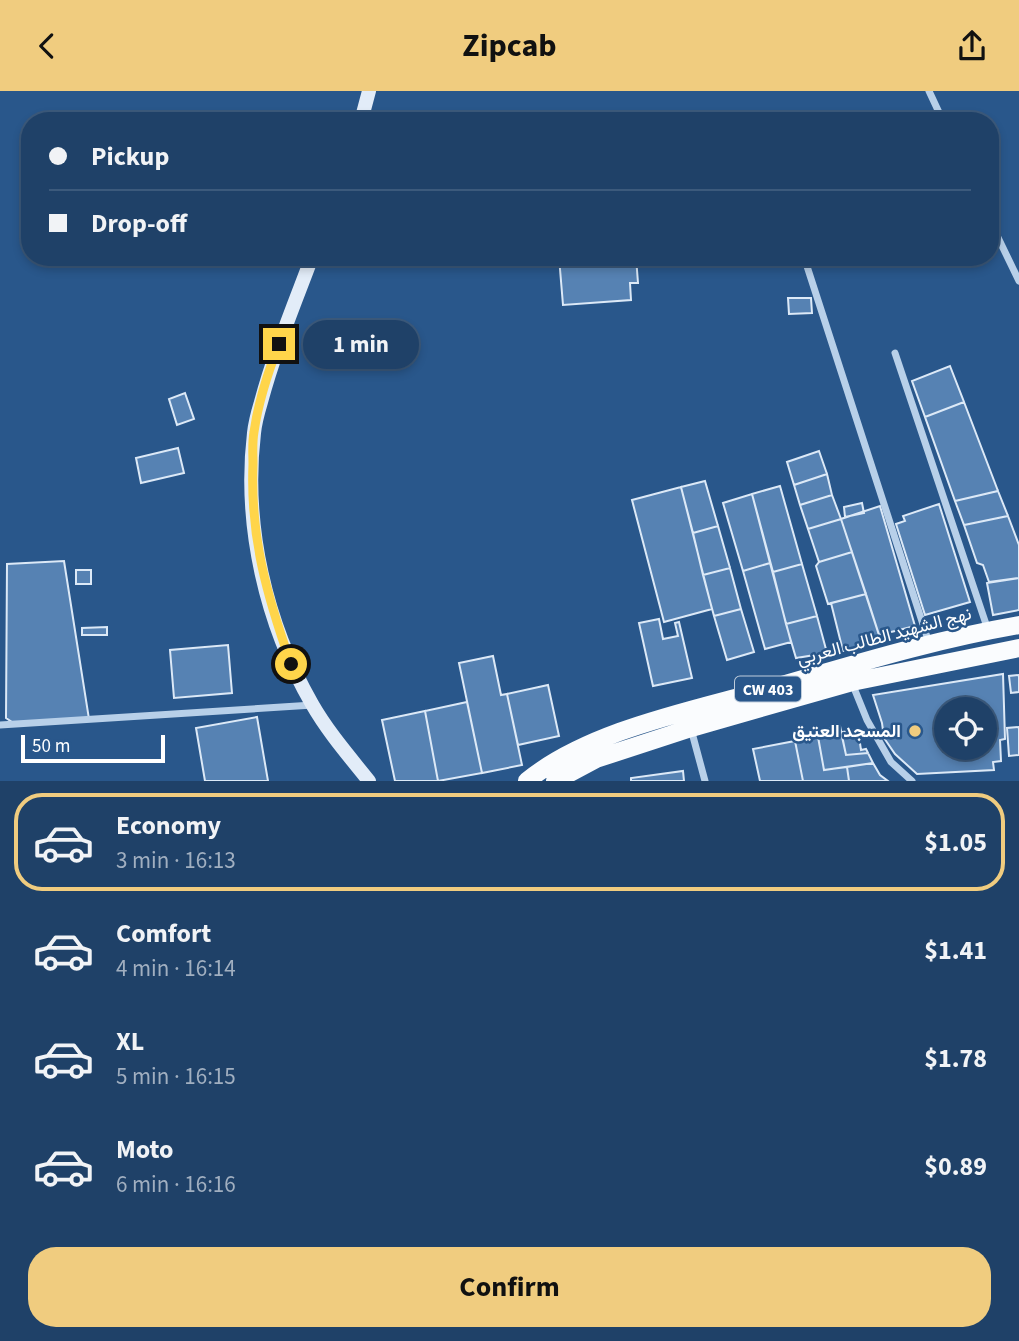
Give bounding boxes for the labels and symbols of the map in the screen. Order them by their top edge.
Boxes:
callout: 1 min [304,320,419,369]
route end [263,328,295,360]
street label: نهج الشهيد الطالب العربي [794,601,975,674]
route start [275,648,307,680]
road number: CW 403 [735,677,801,701]
place label: المسجد العتيق [792,719,901,744]
marker: المسجد العتيق [907,723,923,739]
scale bar [21,732,164,764]

